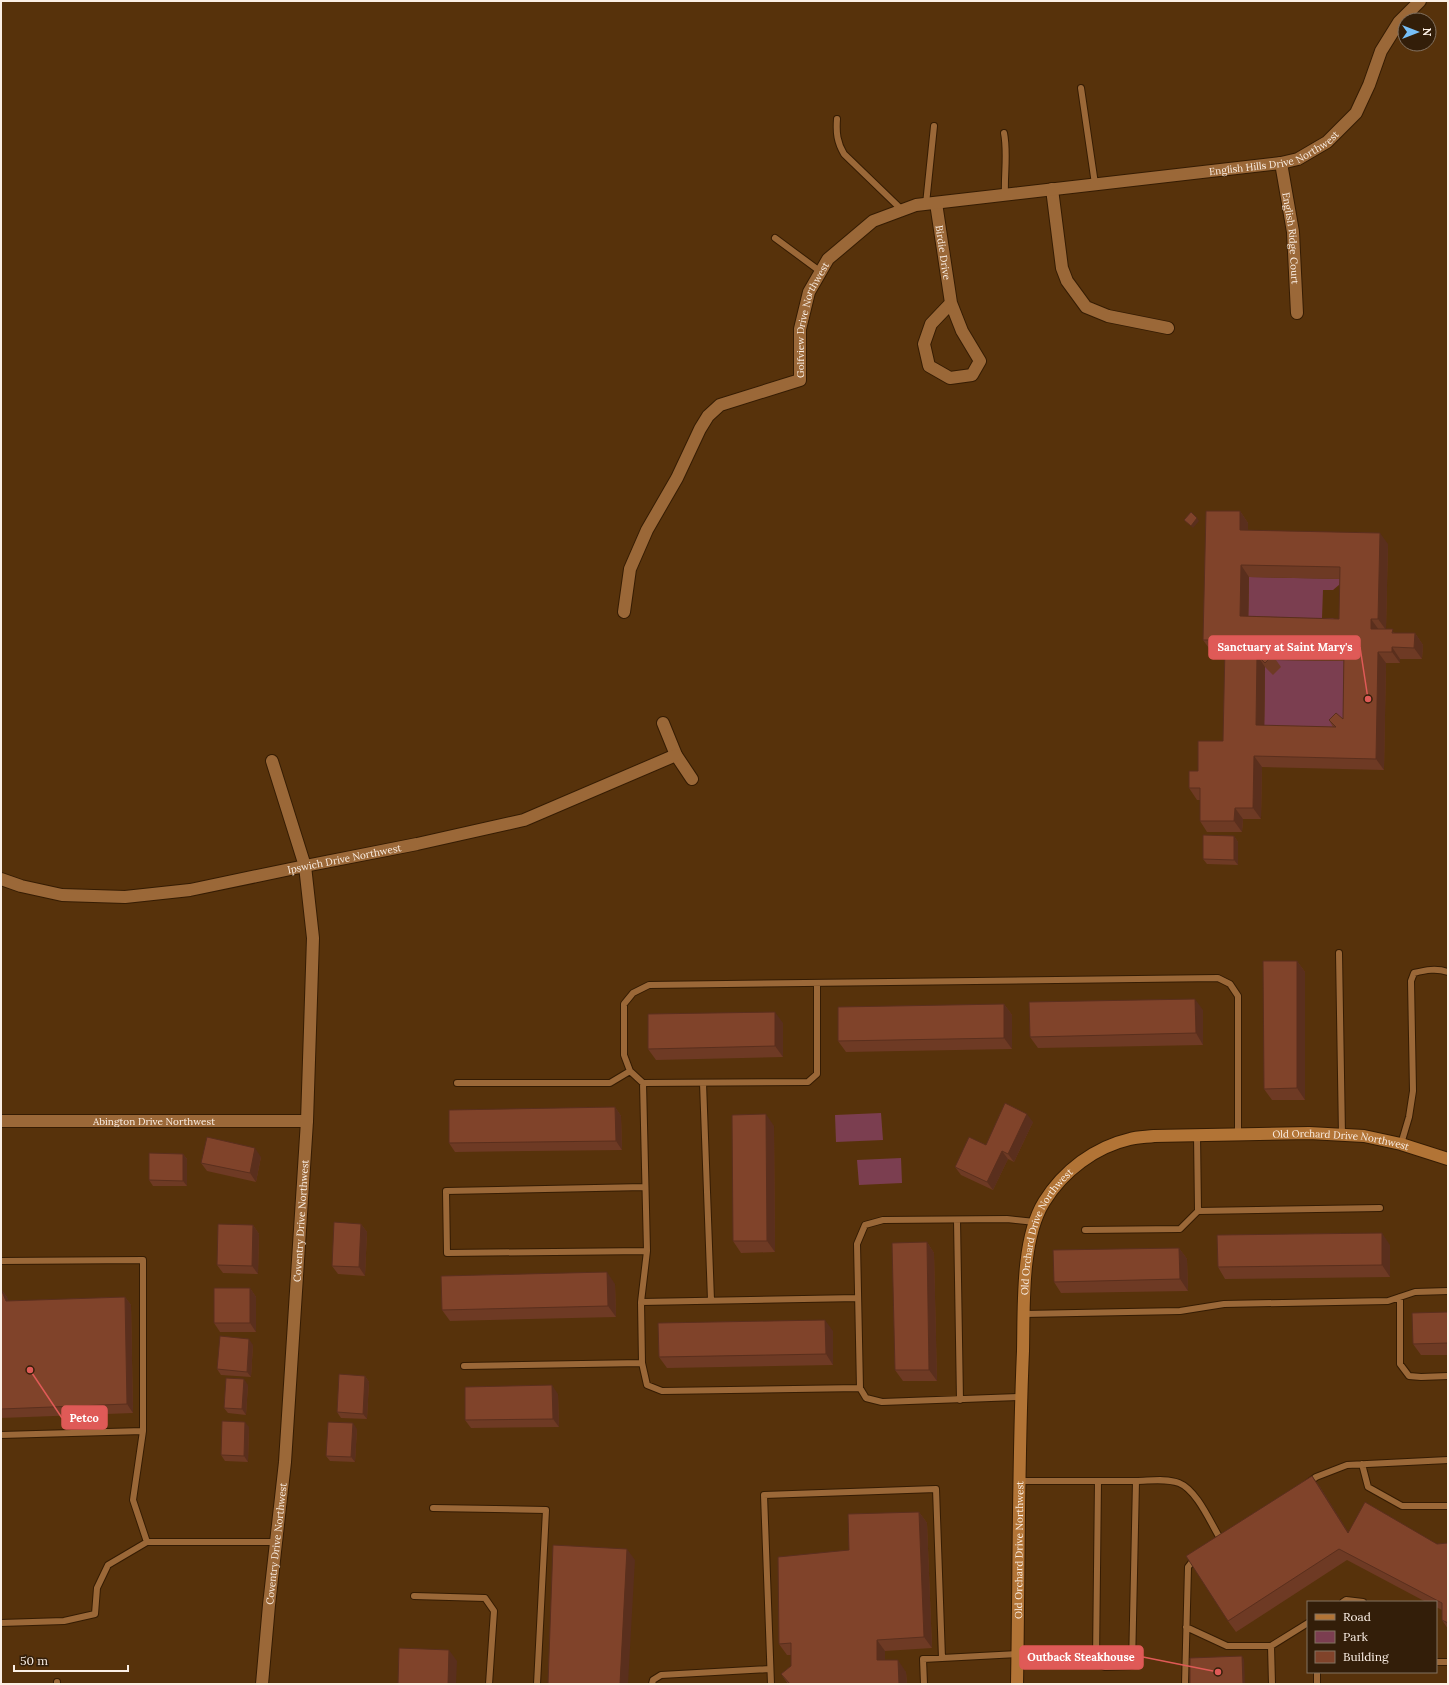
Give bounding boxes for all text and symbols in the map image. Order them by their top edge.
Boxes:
north arrow [1397,12,1437,52]
text: N [1420,28,1434,37]
street label: English Hills Drive Northwest [1208,128,1341,178]
street label: English Ridge Court [1280,191,1302,285]
street label: Birdie Drive [933,224,954,281]
street label: Golfview Drive Northwest [794,259,832,378]
callout: Sanctuary at Saint Mary's [1209,636,1360,659]
text: Sanctuary at Saint Mary's [1217,640,1353,654]
street label: Ipswich Drive Northwest [286,841,402,876]
street label: Abington Drive Northwest [92,1115,215,1128]
street label: Old Orchard Drive Northwest [1272,1126,1411,1153]
street label: Coventry Drive Northwest [290,1159,311,1282]
street label: Old Orchard Drive Northwest [1017,1165,1075,1295]
callout: Petco [62,1406,107,1429]
text: Petco [69,1411,99,1425]
street label: Old Orchard Drive Northwest [1011,1481,1026,1619]
street label: Coventry Drive Northwest [263,1482,289,1605]
legend [1307,1601,1437,1673]
text: Road [1343,1609,1371,1624]
text: Park [1343,1629,1369,1644]
callout: Outback Steakhouse [1020,1646,1143,1669]
scale bar [14,1647,128,1673]
text: Building [1343,1649,1389,1664]
text: Outback Steakhouse [1027,1650,1135,1664]
text: 50 m [20,1653,48,1668]

